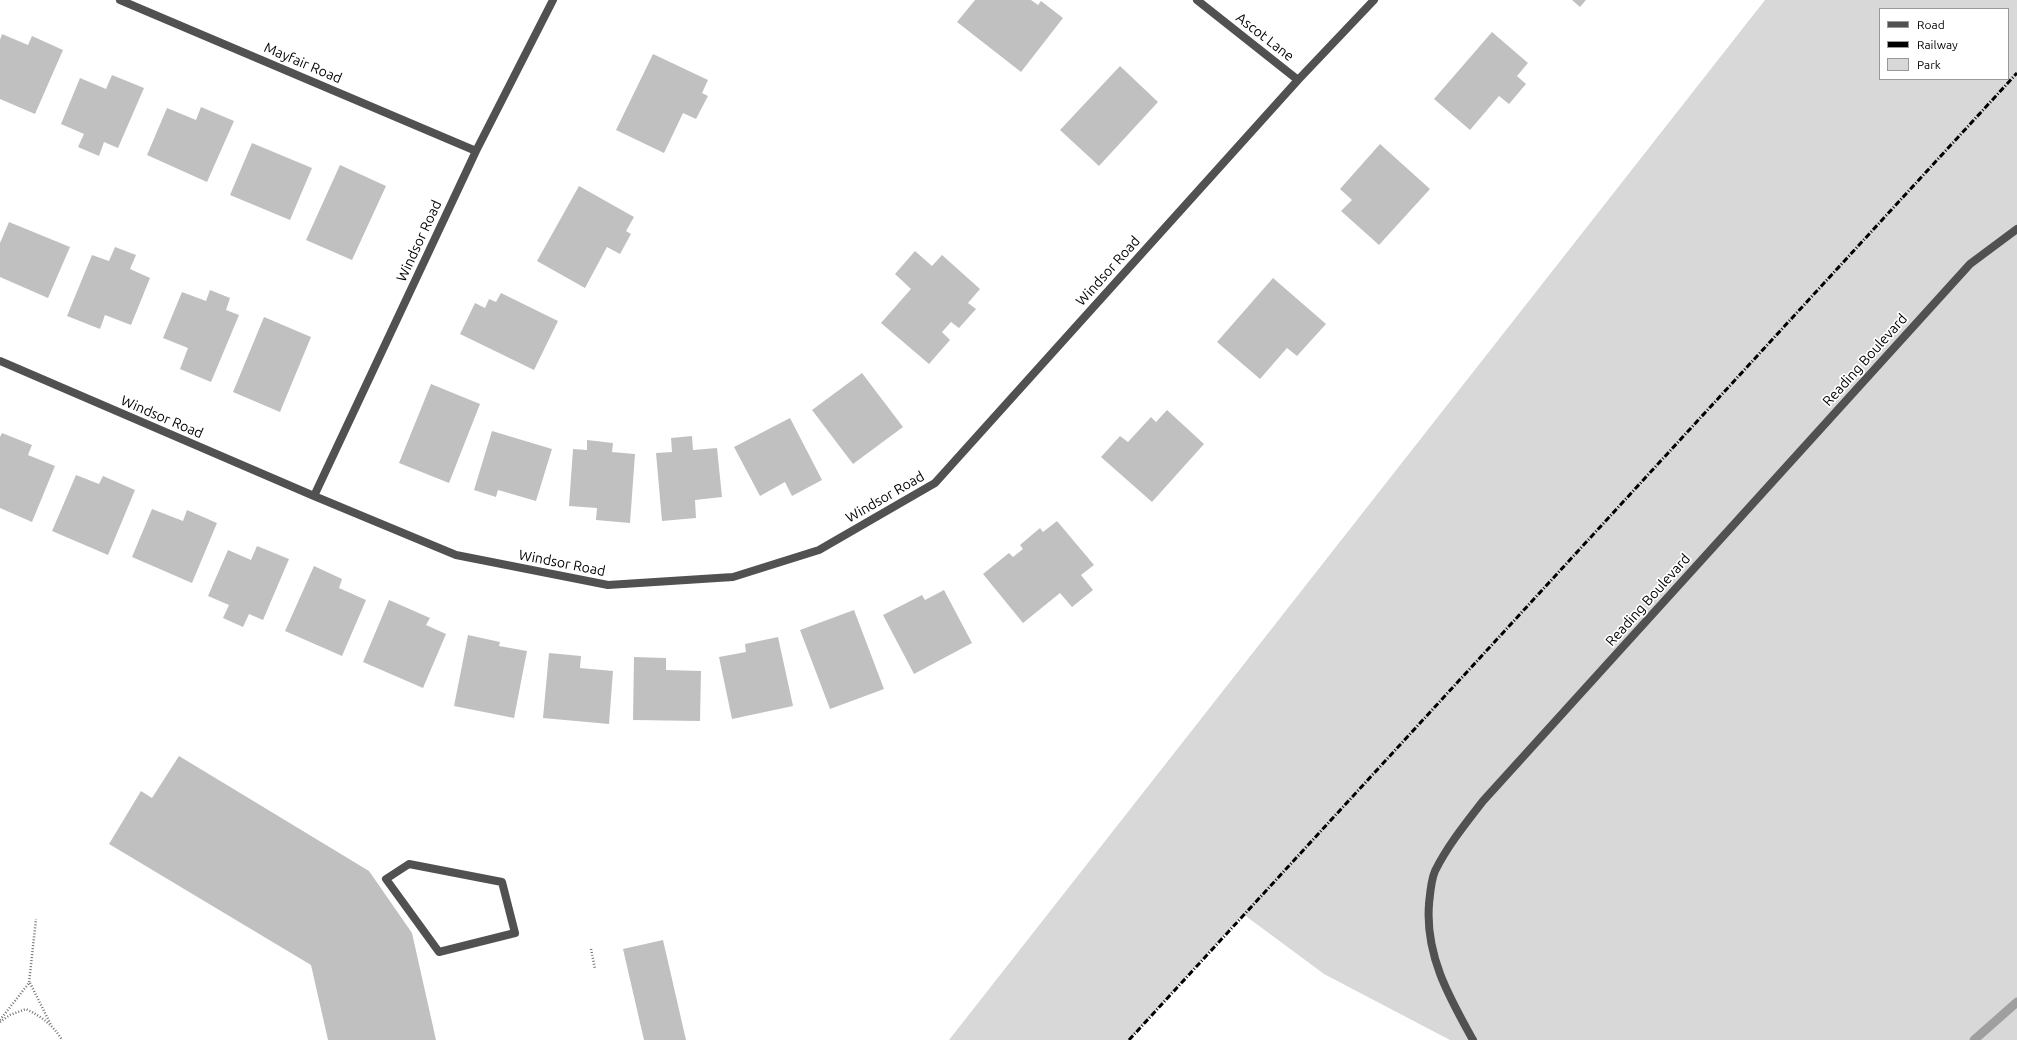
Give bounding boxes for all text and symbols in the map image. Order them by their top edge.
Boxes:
legend [1879,8,2009,80]
street label: Ascot Lane [1233,9,1297,65]
text: Road [1917,18,1945,31]
text: Railway [1917,38,1958,51]
street label: Mayfair Road [262,39,344,87]
text: Park [1917,58,1941,71]
street label: Windsor Road [393,198,445,284]
street label: Windsor Road [1072,233,1144,309]
street label: Reading Boulevard [1819,310,1911,410]
street label: Windsor Road [118,392,206,442]
street label: Windsor Road [843,468,927,526]
street label: Windsor Road [517,546,607,580]
street label: Reading Boulevard [1602,550,1694,650]

